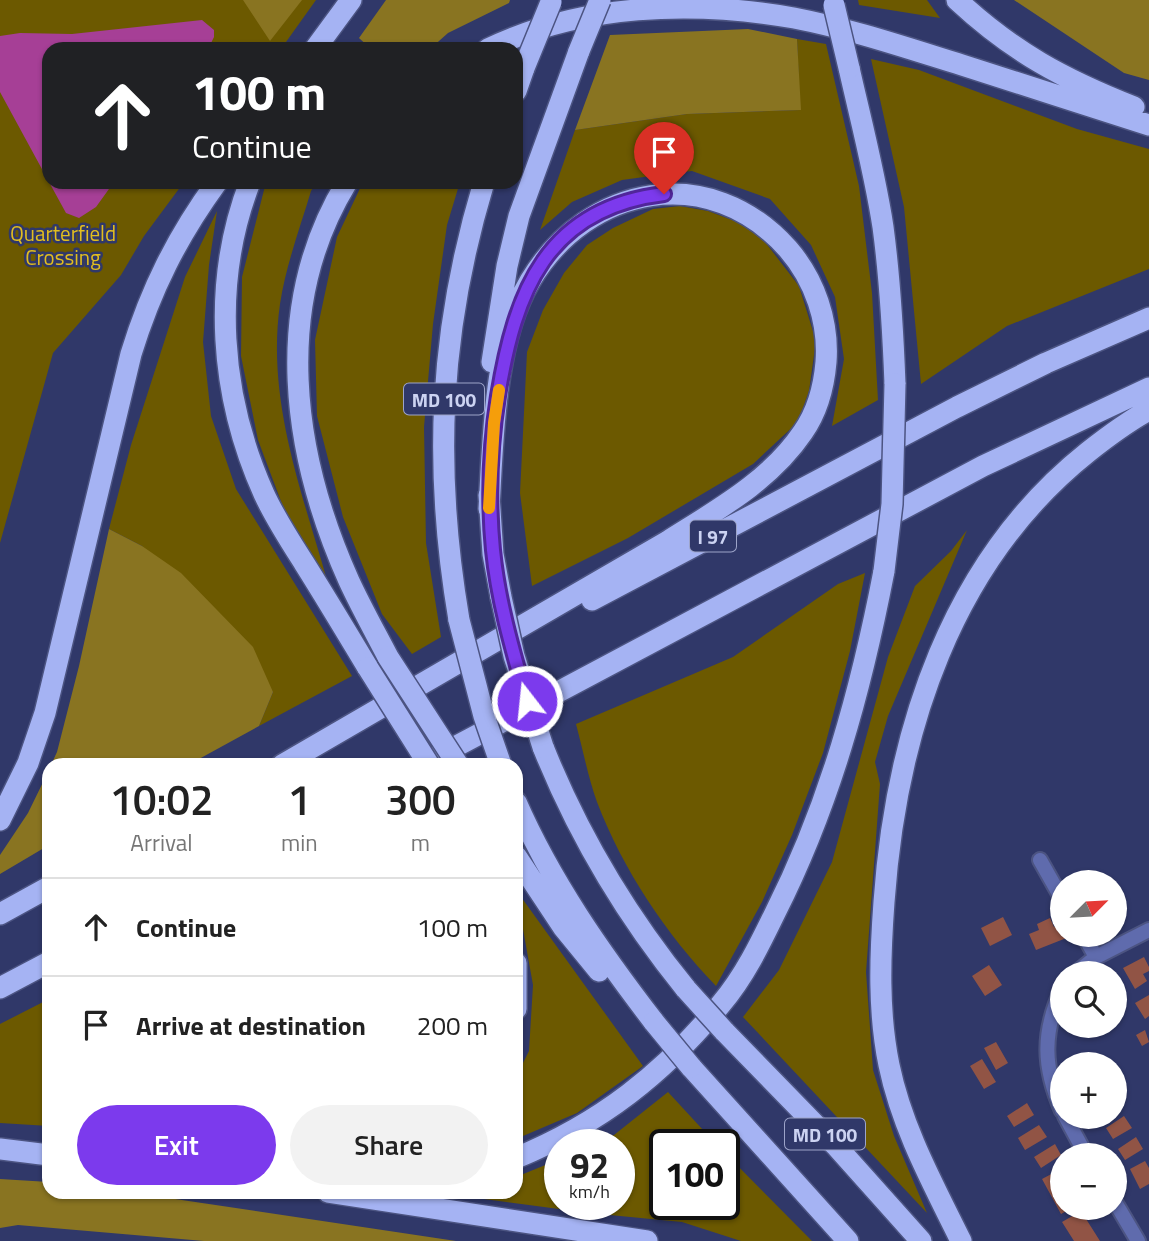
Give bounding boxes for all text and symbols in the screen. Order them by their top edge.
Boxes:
text: 100 m [192,54,326,129]
icon: ahead [77,70,168,161]
text: Continue [192,122,312,170]
pin [634,122,694,194]
icon: arrive [645,133,683,171]
park label: Quarterfield Crossing [10,217,116,273]
road number: MD 100 [404,384,484,414]
road number: I 97 [690,520,736,552]
position arrow [490,664,564,738]
text: 10:02 [109,767,214,831]
text: 1 [288,767,311,831]
text: 300 [385,767,456,831]
text: Arrival [130,825,193,860]
text: min [281,825,318,860]
text: m [411,825,430,860]
north arrow [1050,870,1127,947]
map controls [1050,870,1127,1220]
icon: ahead [77,908,115,946]
text: Continue [136,908,236,947]
text: 100 m [417,908,488,947]
button: search [1050,961,1127,1038]
icon: arrive [77,1006,115,1044]
text: Arrive at destination [136,1006,366,1045]
text: 200 m [417,1006,488,1045]
button: + [1050,1052,1127,1129]
button: Exit [77,1105,276,1185]
button: Share [290,1105,488,1185]
road number: MD 100 [785,1118,865,1150]
speed limit sign: 100 [649,1129,740,1220]
text: 92 [570,1138,609,1192]
button: − [1050,1143,1127,1220]
text: km/h [569,1178,610,1205]

